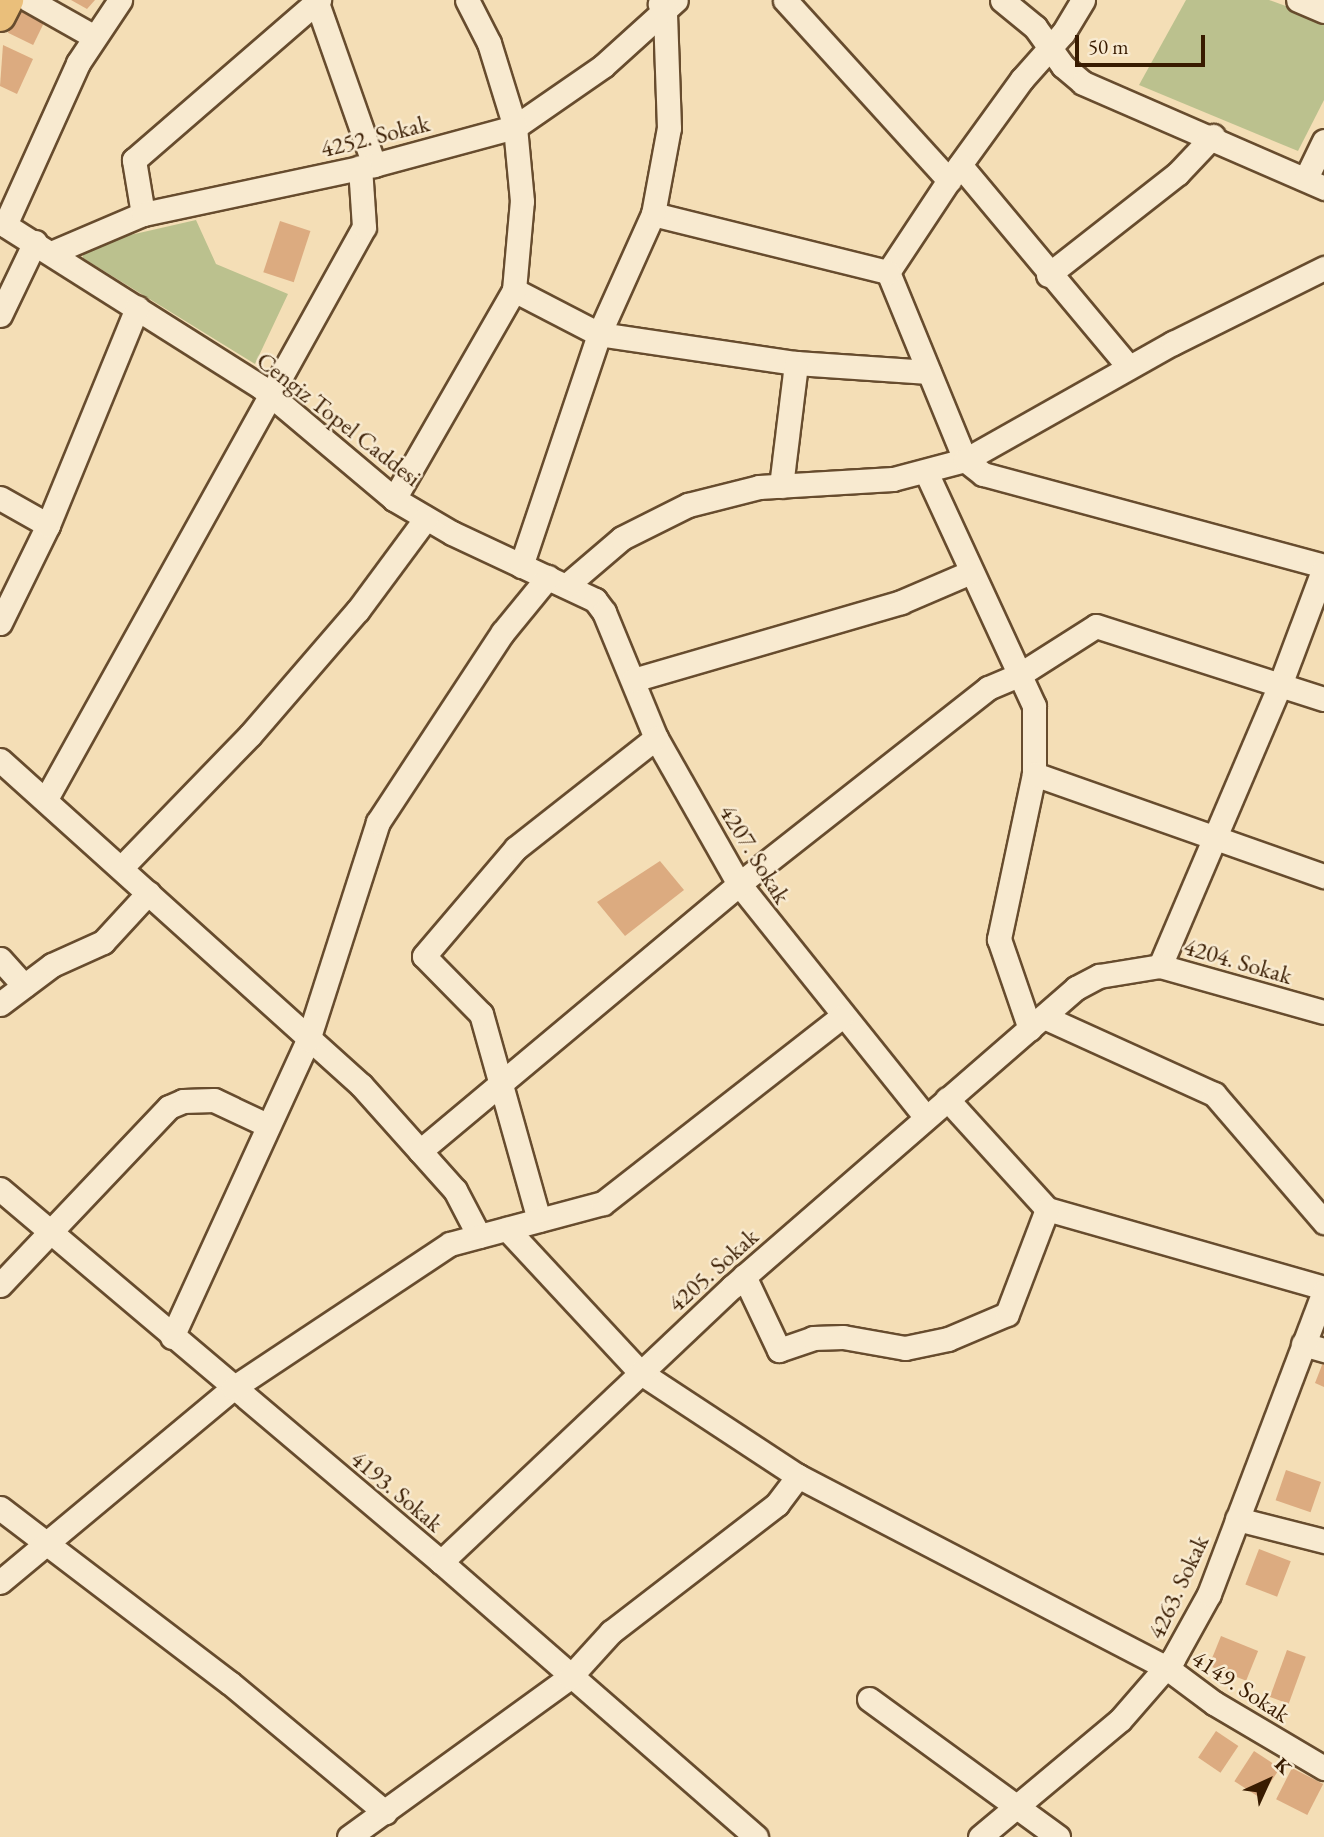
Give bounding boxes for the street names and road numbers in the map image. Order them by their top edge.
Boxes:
street label: 4252. Sokak [318,109,432,163]
street label: Cengiz Topel Caddesi [251,346,427,492]
street label: 4207. Sokak [713,799,797,909]
street label: 4204. Sokak [1181,932,1295,990]
street label: 4205. Sokak [662,1222,764,1318]
street label: 4193. Sokak [345,1444,449,1538]
street label: 4263. Sokak [1141,1531,1215,1643]
street label: 4149. Sokak [1187,1644,1295,1728]

